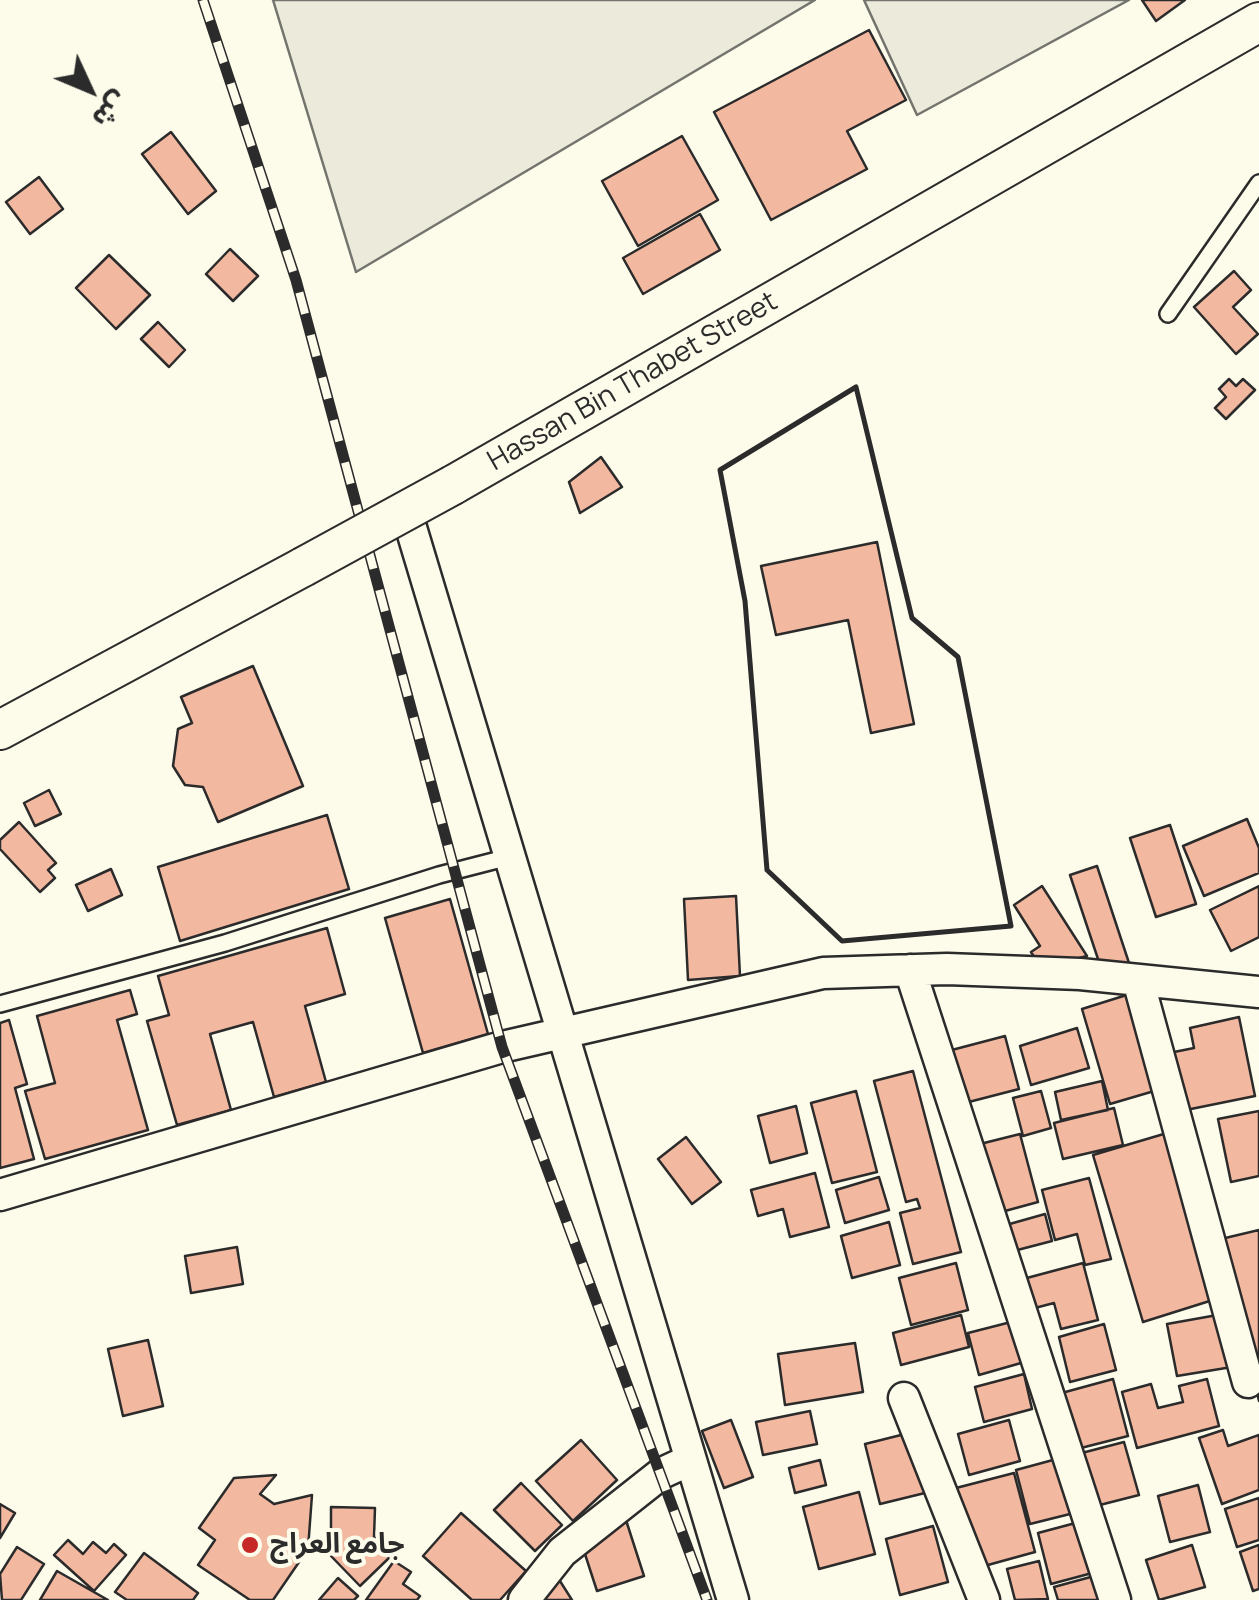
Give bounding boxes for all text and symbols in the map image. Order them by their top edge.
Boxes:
north arrow [40,40,140,140]
text: ش [85,84,139,138]
street label: Hassan Bin Thabet Street [482,285,784,479]
place label: جامع العراج [270,1528,405,1562]
marker: جامع العراج [239,1534,261,1556]

